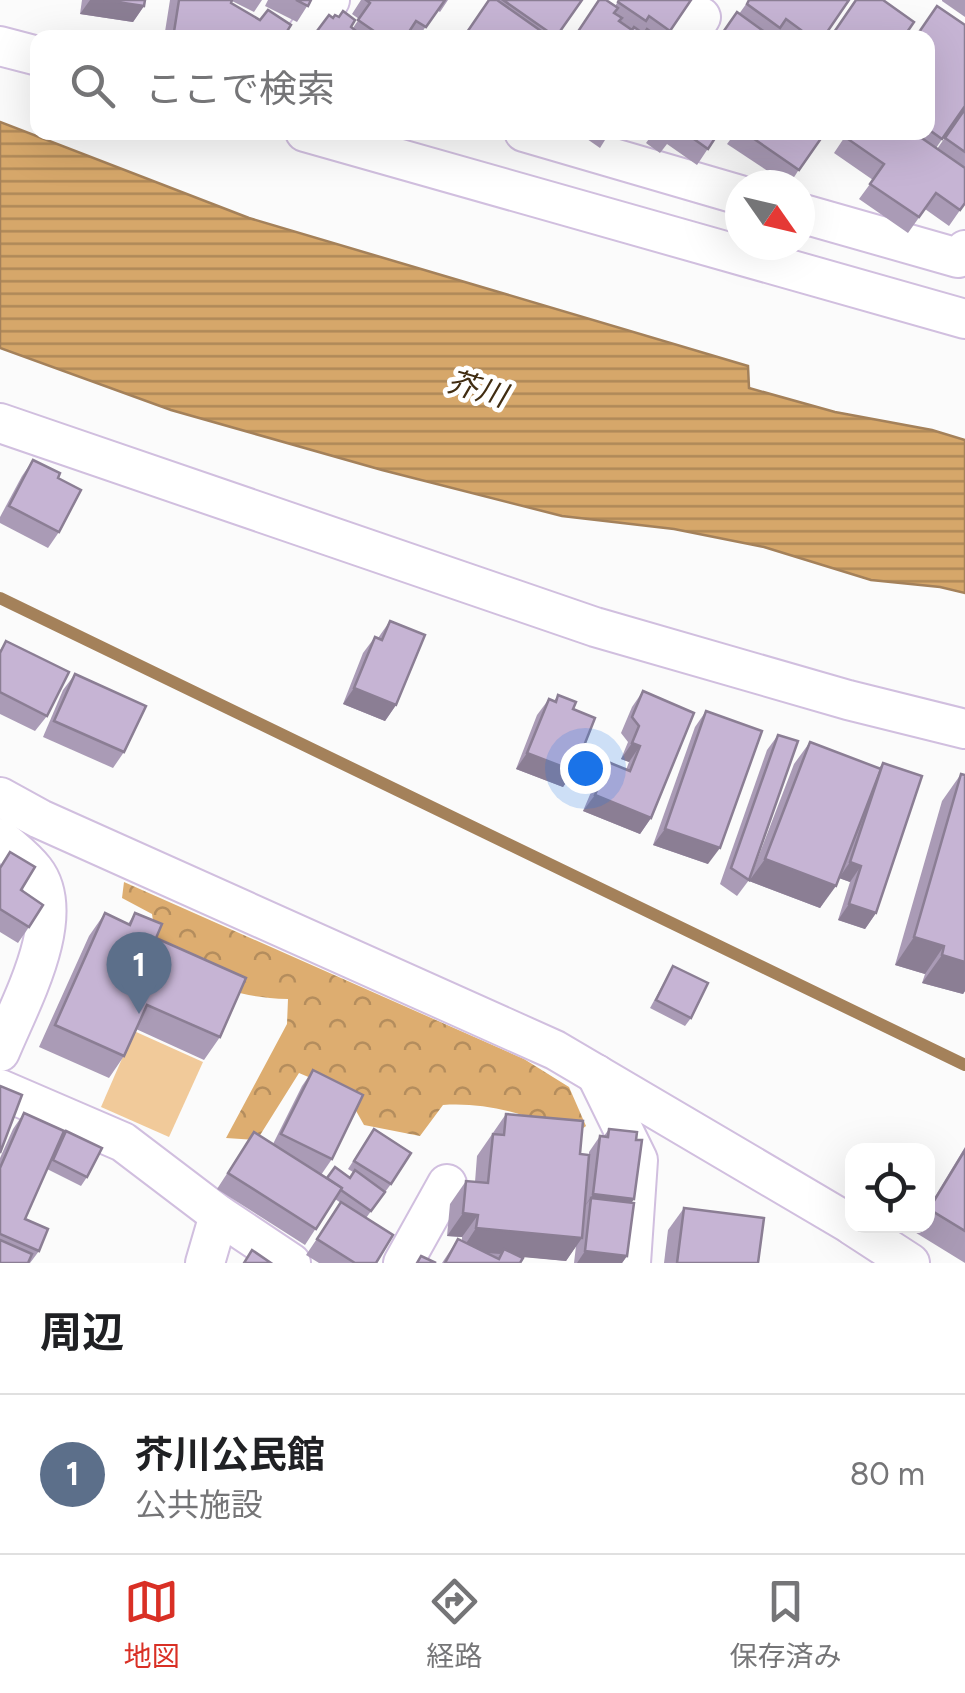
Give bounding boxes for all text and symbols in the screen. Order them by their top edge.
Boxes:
search box [30,30,935,140]
icon: search [65,58,120,113]
text: ここで検索 [145,66,335,112]
north arrow [725,170,815,260]
water label: 芥川 [443,362,514,415]
your location [560,743,611,794]
pin: 1 [106,932,172,1014]
map controls [845,1143,935,1233]
button: locate [845,1143,935,1233]
text: 周辺 [40,1307,124,1358]
text: 芥川公民館 [135,1432,325,1478]
text: 1 [66,1455,79,1493]
text: 80 m [850,1455,925,1493]
text: 公共施設 [135,1486,263,1524]
tab: 地図 [123,1574,180,1674]
tab: 経路 [426,1574,483,1674]
tab: 保存済み [729,1574,842,1674]

